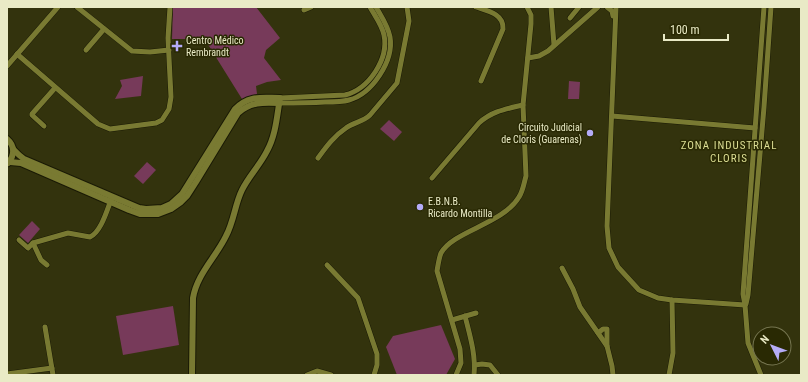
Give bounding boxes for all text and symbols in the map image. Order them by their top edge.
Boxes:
scale bar [664,16,728,42]
text: 100 m [670,23,700,37]
place label: Centro Médico Rembrandt [186,35,244,58]
marker: Centro Médico Rembrandt [171,40,183,52]
place label: Circuito Judicial de Cloris (Guarenas) [501,122,582,146]
marker: Circuito Judicial de Cloris (Guarenas) [585,128,595,138]
district label: ZONA INDUSTRIAL CLORIS [681,139,777,165]
place label: E.B.N.B. Ricardo Montilla [428,196,493,219]
marker: E.B.N.B. Ricardo Montilla [415,202,425,212]
north arrow [752,326,792,366]
text: N [758,333,772,347]

